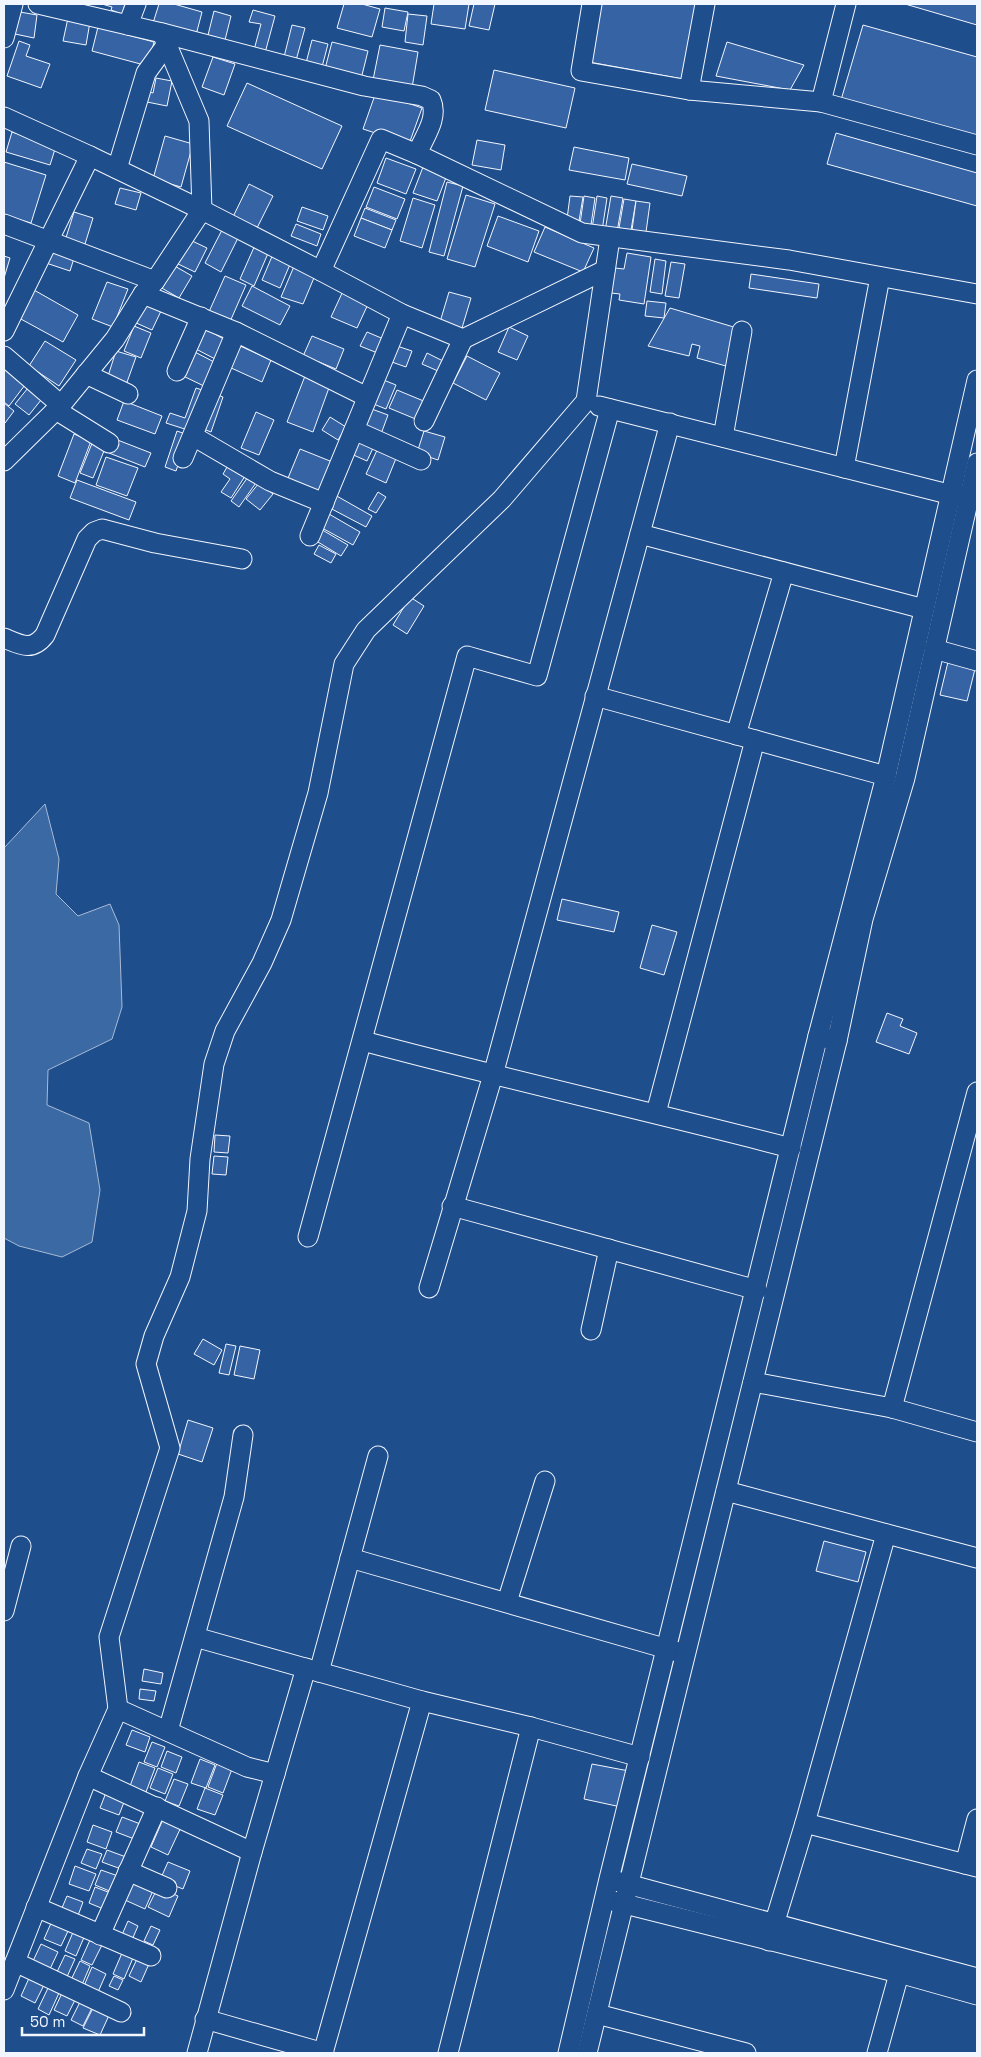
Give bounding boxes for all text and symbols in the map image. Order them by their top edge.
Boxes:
scale bar [22,2004,145,2036]
text: 50 m [30,2012,65,2031]

